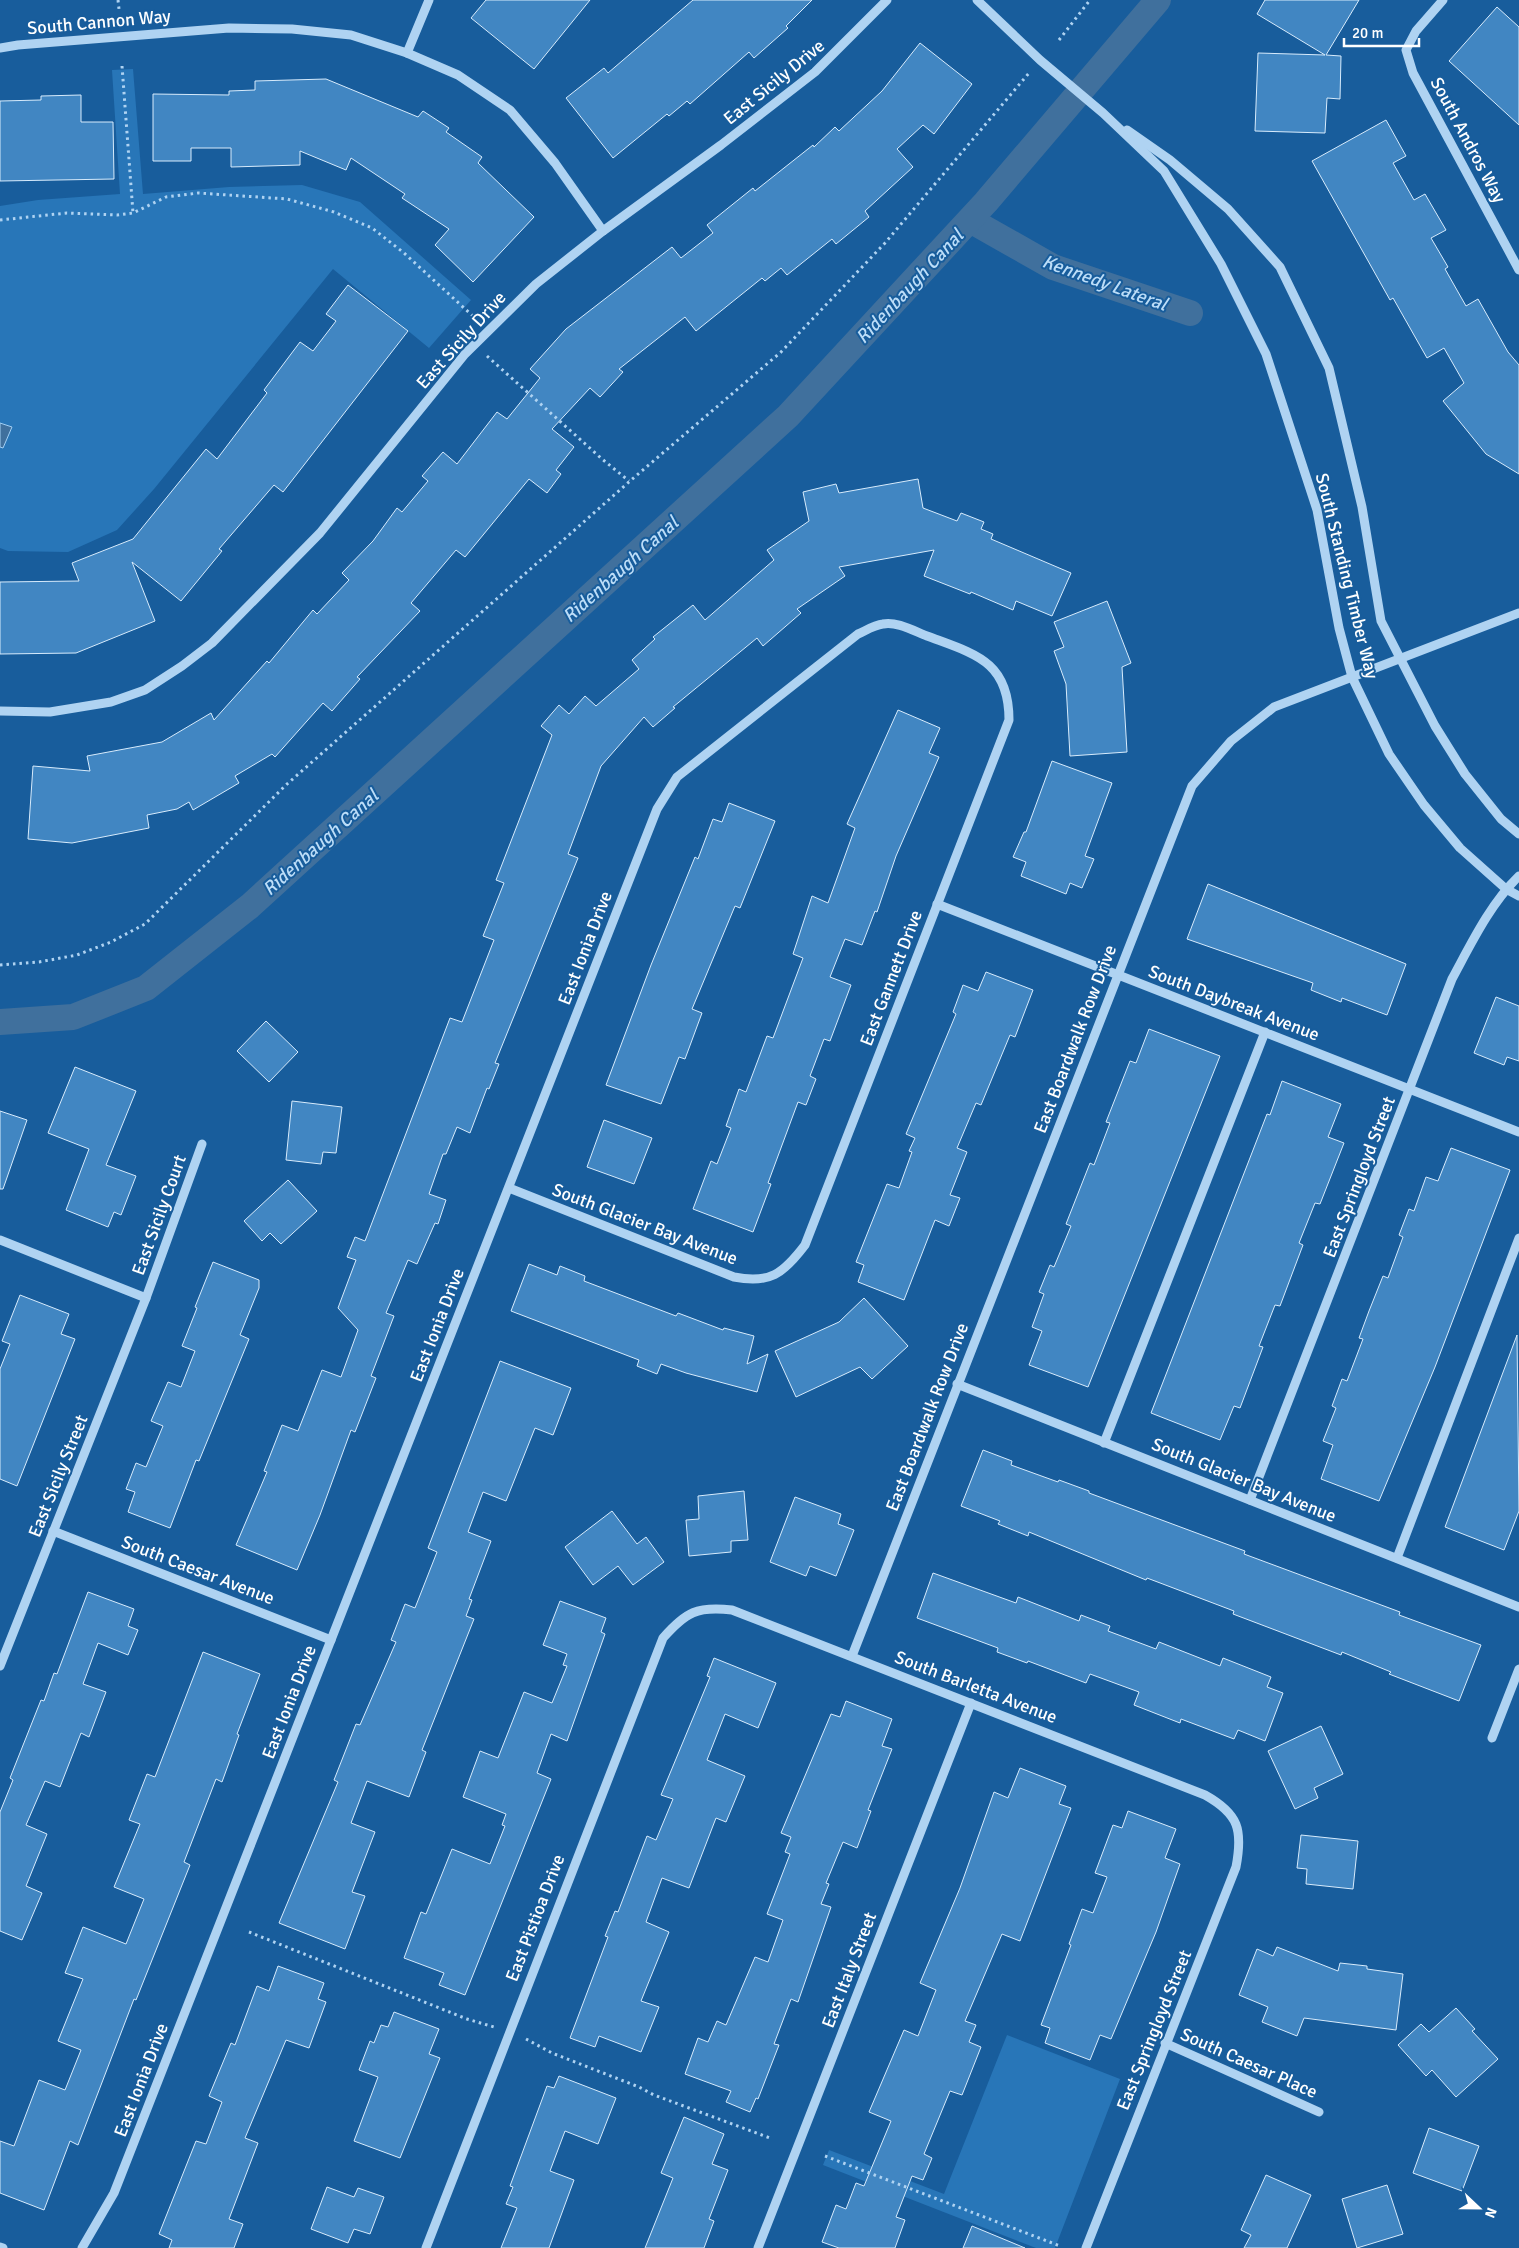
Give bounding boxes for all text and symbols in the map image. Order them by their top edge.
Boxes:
street label: South Cannon Way [26,5,172,39]
scale bar [1344,15,1419,47]
text: 20 m [1352,24,1383,42]
street label: East Sicily Drive [719,35,829,129]
street label: South Andros Way [1426,73,1511,207]
water label: Ridenbaugh Canal [851,223,970,349]
water label: Kennedy Lateral [1039,249,1172,317]
street label: East Sicily Drive [412,287,510,393]
street label: South Standing Timber Way [1311,471,1383,682]
water label: Ridenbaugh Canal [558,510,685,628]
water label: Ridenbaugh Canal [258,783,385,901]
street label: East Ionia Drive [553,888,617,1008]
street label: East Gannett Drive [855,907,927,1049]
street label: East Boardwalk Row Drive [1029,942,1121,1136]
street label: South Daybreak Avenue [1145,960,1323,1046]
street label: East Springloyd Street [1318,1093,1400,1261]
street label: East Sicily Court [127,1152,191,1278]
street label: South Glacier Bay Avenue [549,1178,741,1270]
street label: East Ionia Drive [405,1265,469,1385]
street label: East Boardwalk Row Drive [881,1320,973,1514]
street label: East Sicily Street [23,1412,93,1540]
street label: South Glacier Bay Avenue [1149,1433,1339,1527]
street label: South Caesar Avenue [118,1531,278,1609]
street label: East Ionia Drive [257,1642,321,1762]
street label: South Barletta Avenue [892,1646,1060,1728]
street label: East Pistioa Drive [501,1851,569,1985]
street label: East Italy Street [817,1909,881,2031]
street label: East Springloyd Street [1112,1947,1196,2113]
street label: East Ionia Drive [109,2020,173,2140]
street label: South Caesar Place [1177,2023,1321,2103]
north arrow [1454,2183,1504,2233]
text: N [1481,2205,1500,2220]

